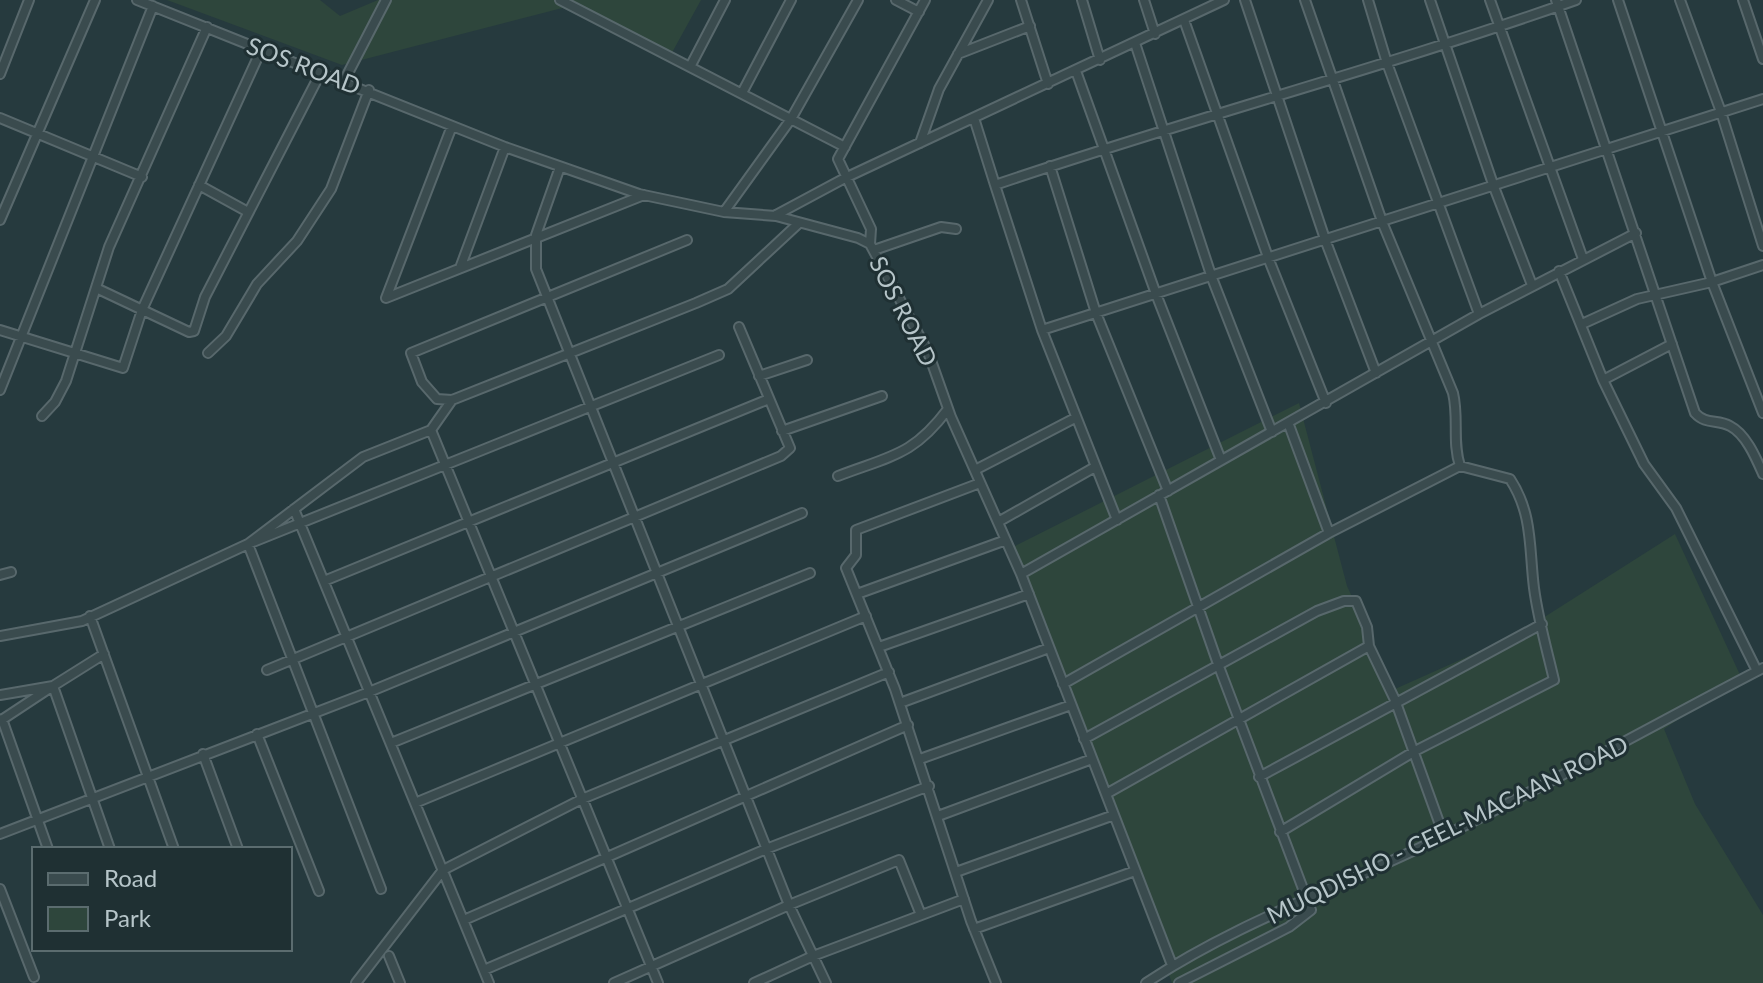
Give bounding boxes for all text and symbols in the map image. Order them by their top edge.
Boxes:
street label: SOS ROAD [243,30,365,100]
street label: SOS ROAD [864,251,944,371]
street label: MUQDISHO - CEEL-MACAAN ROAD [1262,729,1632,929]
legend [32,847,292,951]
text: Road [104,863,157,892]
text: Park [104,903,152,932]

